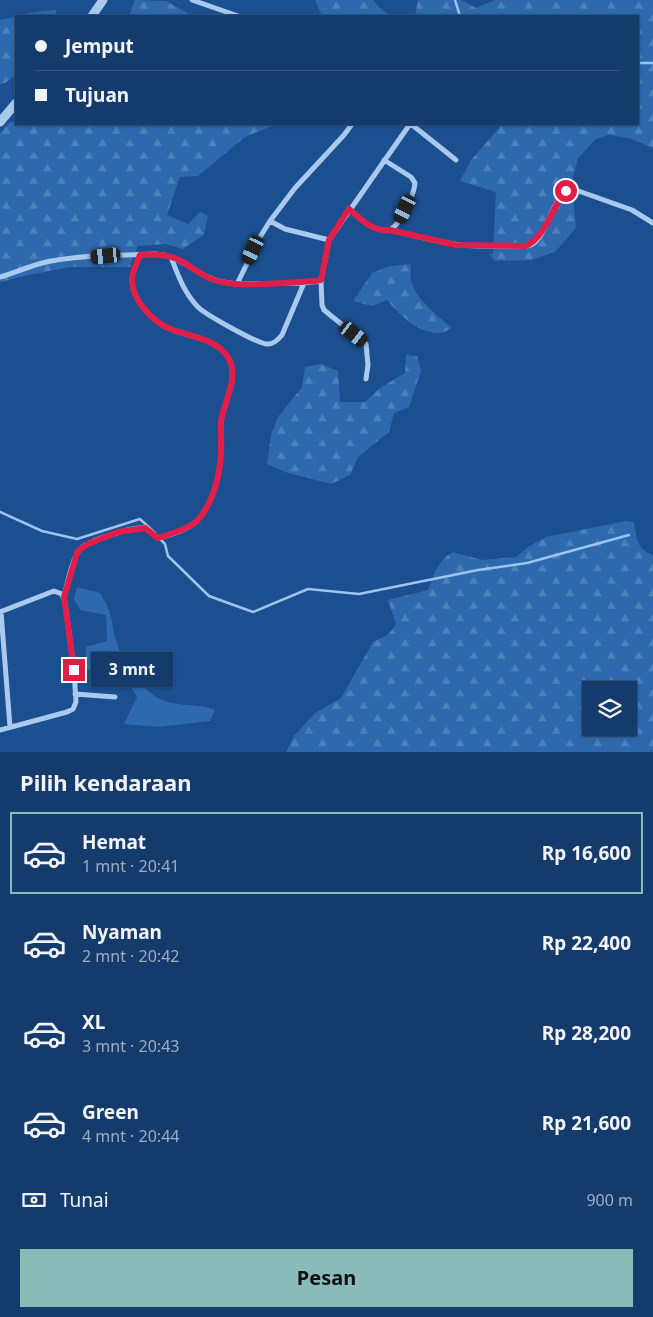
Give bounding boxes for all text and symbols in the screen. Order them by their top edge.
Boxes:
text: Jemput [65,33,134,59]
text: Tujuan [65,82,129,108]
route start [555,180,577,202]
car [391,192,418,226]
car [239,233,266,267]
car [90,247,121,265]
car [337,319,370,349]
callout: 3 mnt [92,652,174,688]
text: 3 mnt [109,658,155,680]
route end [63,659,85,681]
map controls [582,681,637,736]
button: layers [582,681,637,736]
text: Pilih kendaraan [20,767,192,797]
text: Hemat [82,829,146,855]
icon: car [22,831,67,876]
text: Rp 16,600 [542,840,631,866]
text: 1 mnt · 20:41 [82,855,179,877]
text: Nyaman [82,919,162,945]
icon: car [22,921,67,966]
text: Rp 22,400 [542,930,631,956]
text: 2 mnt · 20:42 [82,945,179,967]
text: XL [82,1009,105,1035]
icon: car [22,1011,67,1056]
text: Rp 28,200 [542,1020,631,1046]
text: 3 mnt · 20:43 [82,1035,179,1057]
text: Green [82,1099,139,1125]
icon: car [22,1101,67,1146]
text: Rp 21,600 [542,1110,631,1136]
text: 4 mnt · 20:44 [82,1125,179,1147]
icon: cash [20,1186,48,1214]
text: Tunai [60,1187,109,1213]
text: 900 m [586,1189,633,1211]
button: Pesan [20,1249,633,1307]

